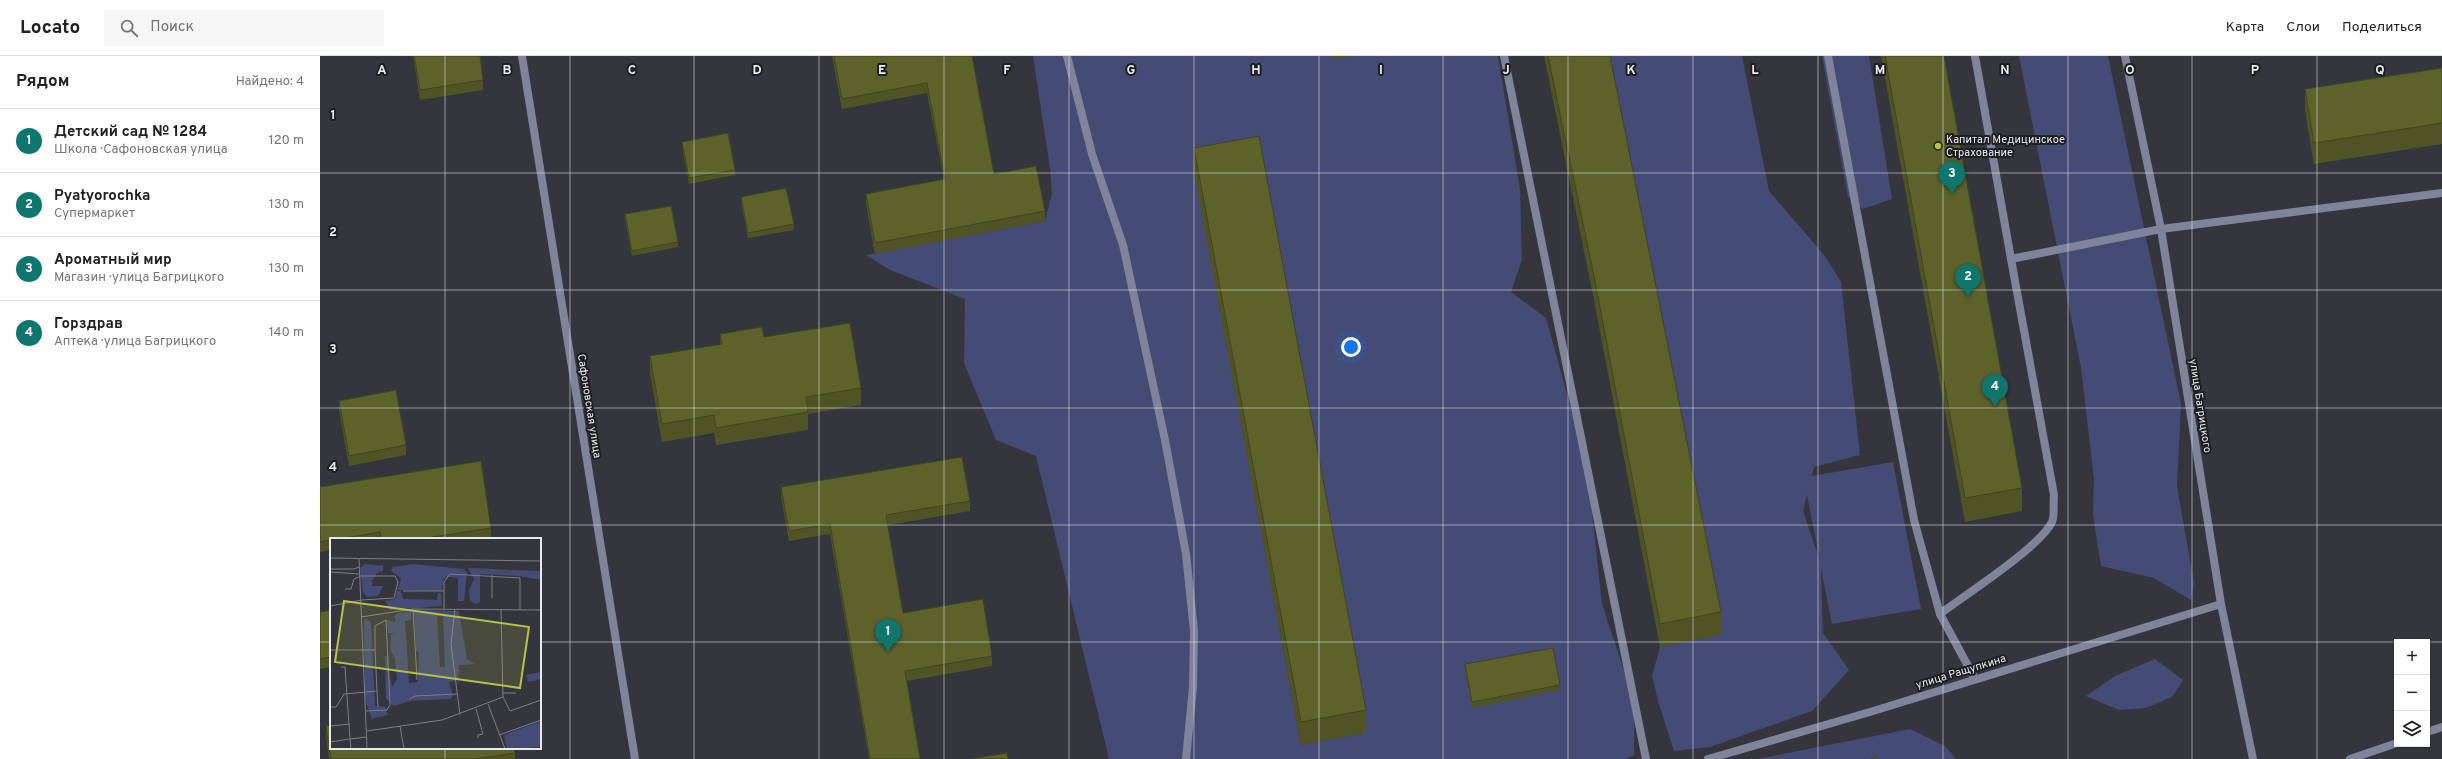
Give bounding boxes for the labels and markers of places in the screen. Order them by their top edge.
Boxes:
place label: Капитал Медицинское Страхование [1946,133,2065,160]
marker: Капитал Медицинское Страхование [1933,141,1943,151]
pin: 3 [1939,161,1965,194]
pin: 2 [1955,264,1981,297]
pin: 4 [1982,374,2008,407]
pin: 1 [875,619,901,652]

